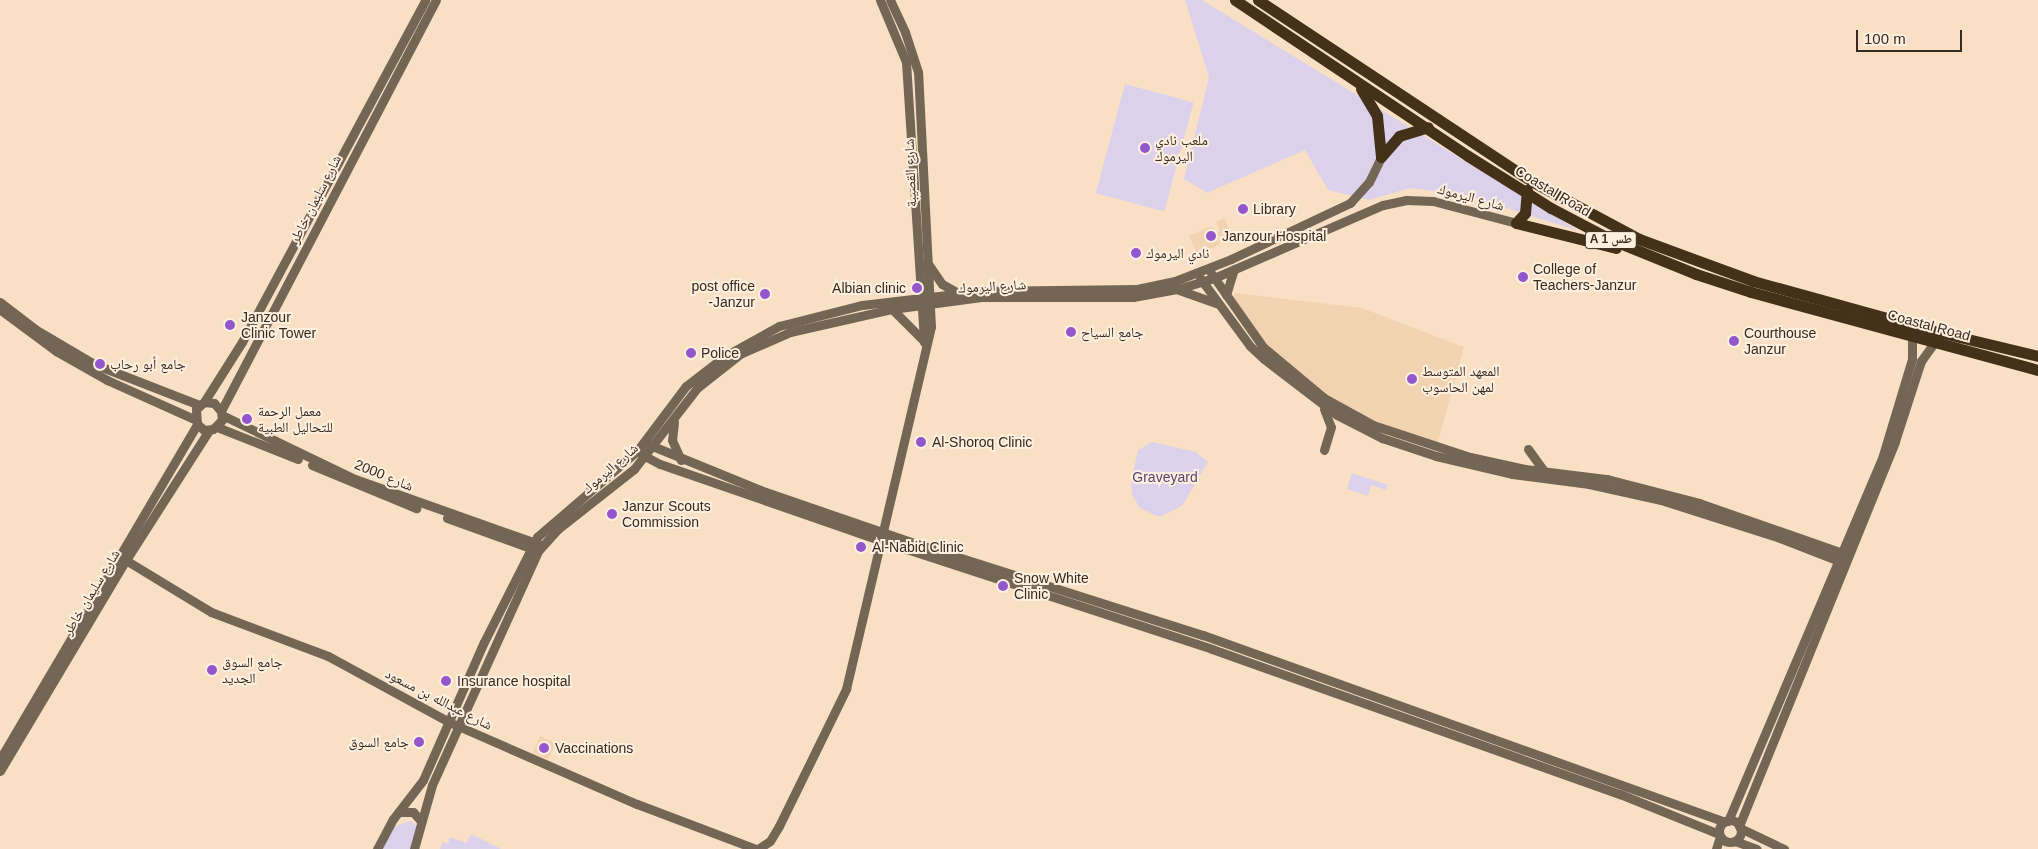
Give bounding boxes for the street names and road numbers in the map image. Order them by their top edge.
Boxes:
street label: شارع القصيبة [900,138,920,208]
street label: شارع سليمان خاطر [286,152,344,246]
street label: Coastal Road [1512,162,1594,220]
street label: شارع اليرموك [1436,180,1506,214]
road number: A 1 طس [1584,230,1638,250]
street label: شارع اليرموك [957,276,1027,296]
street label: Coastal Road [1886,306,1972,344]
street label: شارع اليرموك [579,439,641,497]
street label: شارع 2000 [352,456,416,494]
street label: شارع سليمان خاطر [59,546,123,638]
street label: شارع عبدالله بن مسعود [383,665,495,733]

